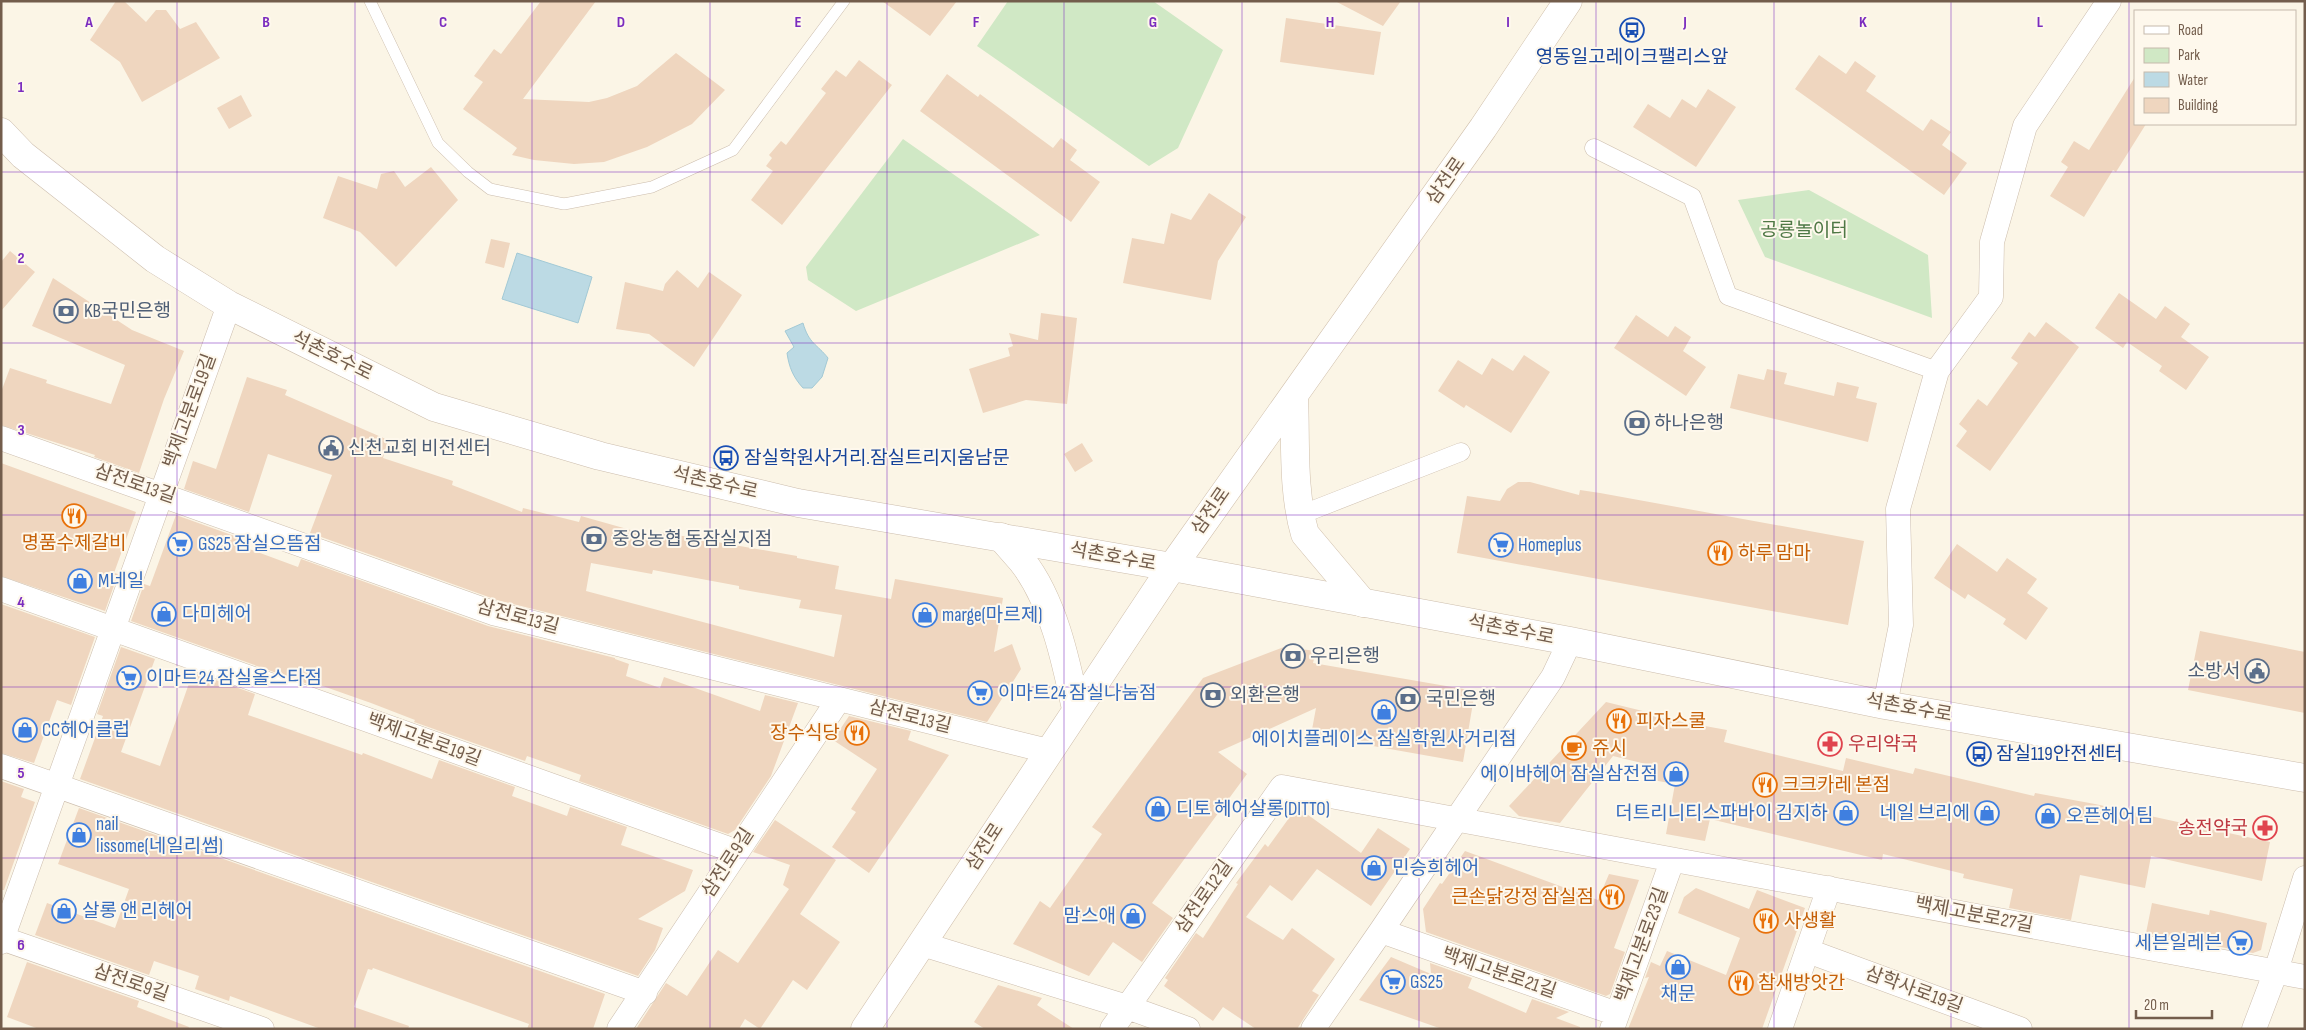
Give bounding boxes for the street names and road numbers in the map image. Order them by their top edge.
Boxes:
street label: 삼전로 [1422,153,1470,209]
street label: 석촌호수로 [288,327,376,385]
street label: 백제고분로19길 [159,351,221,471]
street label: 삼전로13길 [91,459,179,509]
street label: 석촌호수로 [670,462,760,504]
street label: 삼전로 [1187,483,1235,539]
street label: 석촌호수로 [1068,538,1158,576]
street label: 삼전로13길 [474,595,562,639]
street label: 석촌호수로 [1466,610,1556,650]
street label: 석촌호수로 [1864,689,1954,727]
street label: 삼전로13길 [866,696,954,738]
street label: 백제고분로19길 [364,709,484,771]
street label: 삼전로 [961,819,1009,875]
street label: 삼전로9길 [697,824,759,902]
street label: 삼전로12길 [1170,856,1238,938]
street label: 백제고분로23길 [1611,884,1673,1006]
street label: 백제고분로27길 [1913,892,2035,938]
street label: 백제고분로21길 [1439,943,1559,1003]
street label: 삼전로9길 [90,959,172,1007]
street label: 삼학사로19길 [1862,962,1966,1018]

